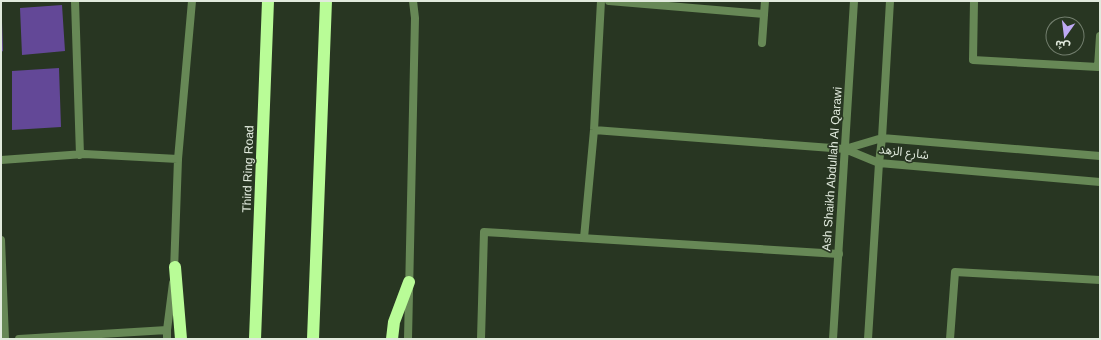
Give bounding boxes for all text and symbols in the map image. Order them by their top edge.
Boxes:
north arrow [1045,16,1085,56]
text: ش [1054,37,1072,53]
street label: Ash Shaikh Abdullah Al Qarawi [819,86,845,252]
street label: Third Ring Road [239,125,257,213]
street label: شارع الزهد [878,142,930,164]

